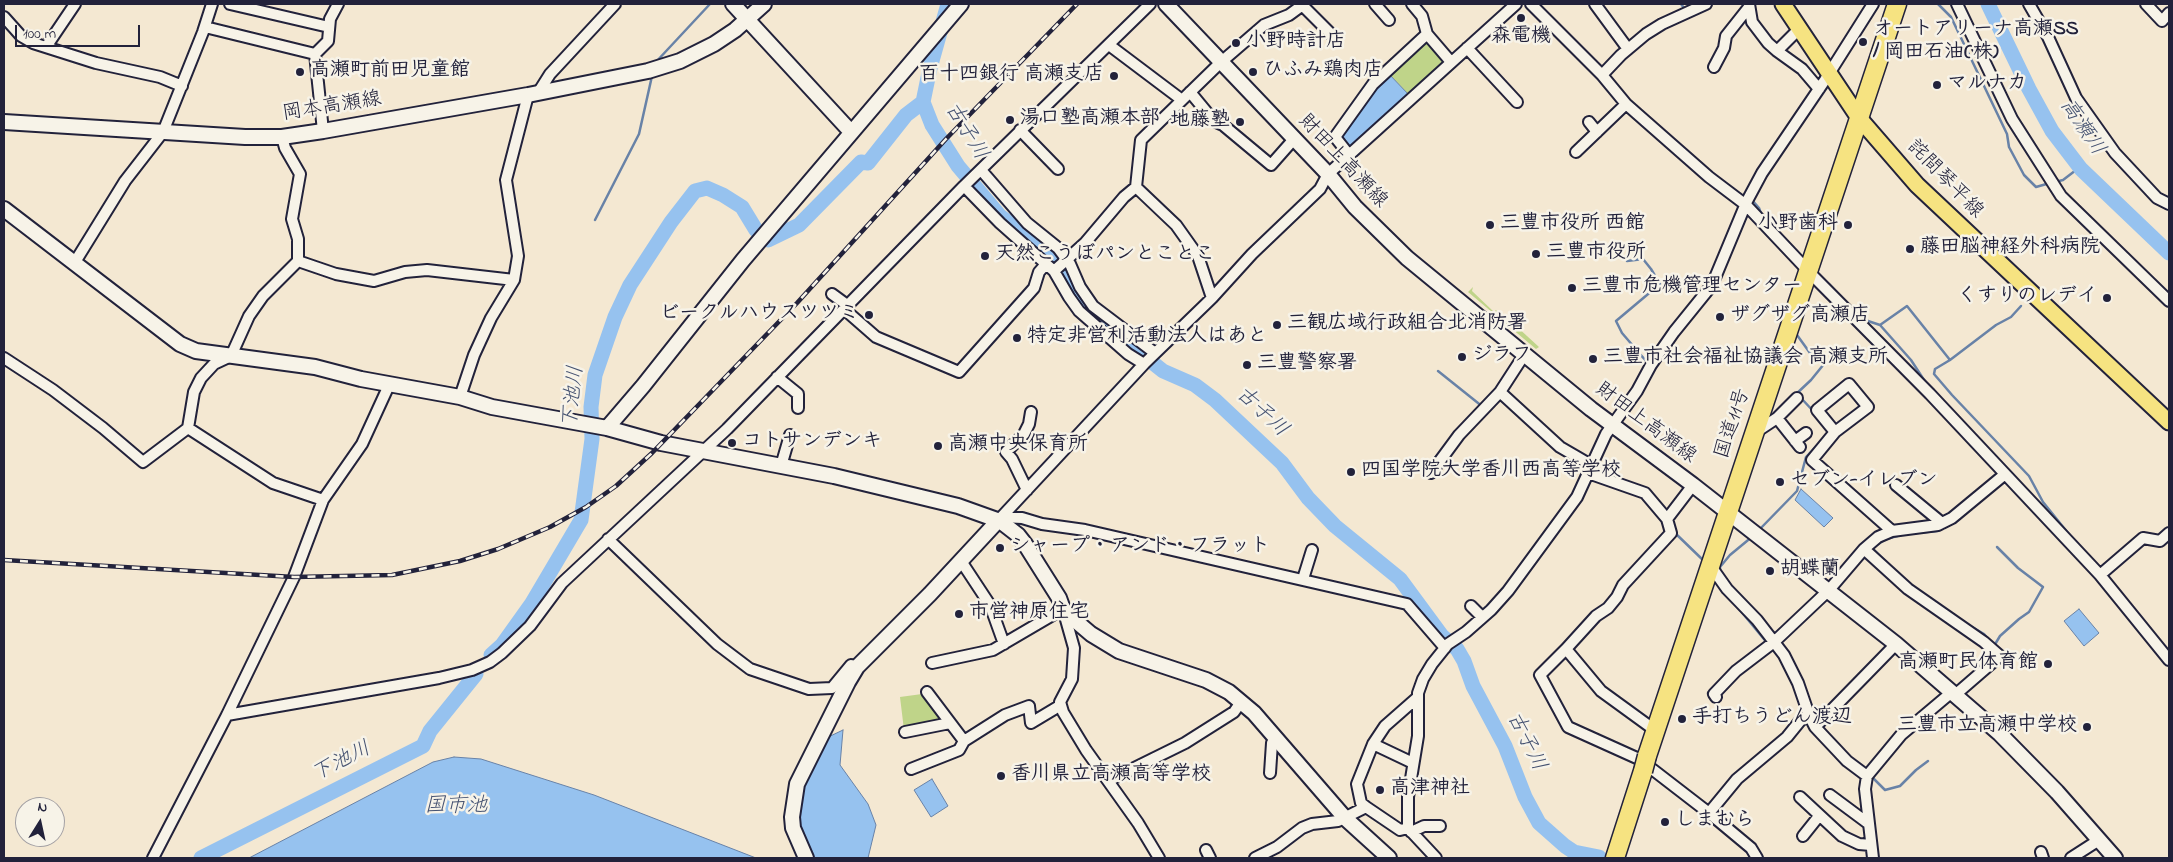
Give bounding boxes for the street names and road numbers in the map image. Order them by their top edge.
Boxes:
street label: 岡本高瀬線 [281,88,383,128]
street label: 財田上高瀬線 [1292,110,1392,214]
street label: 詫間琴平線 [1901,136,1987,224]
street label: 財田上高瀬線 [1590,378,1700,470]
street label: 国道11号 [1711,386,1757,462]

